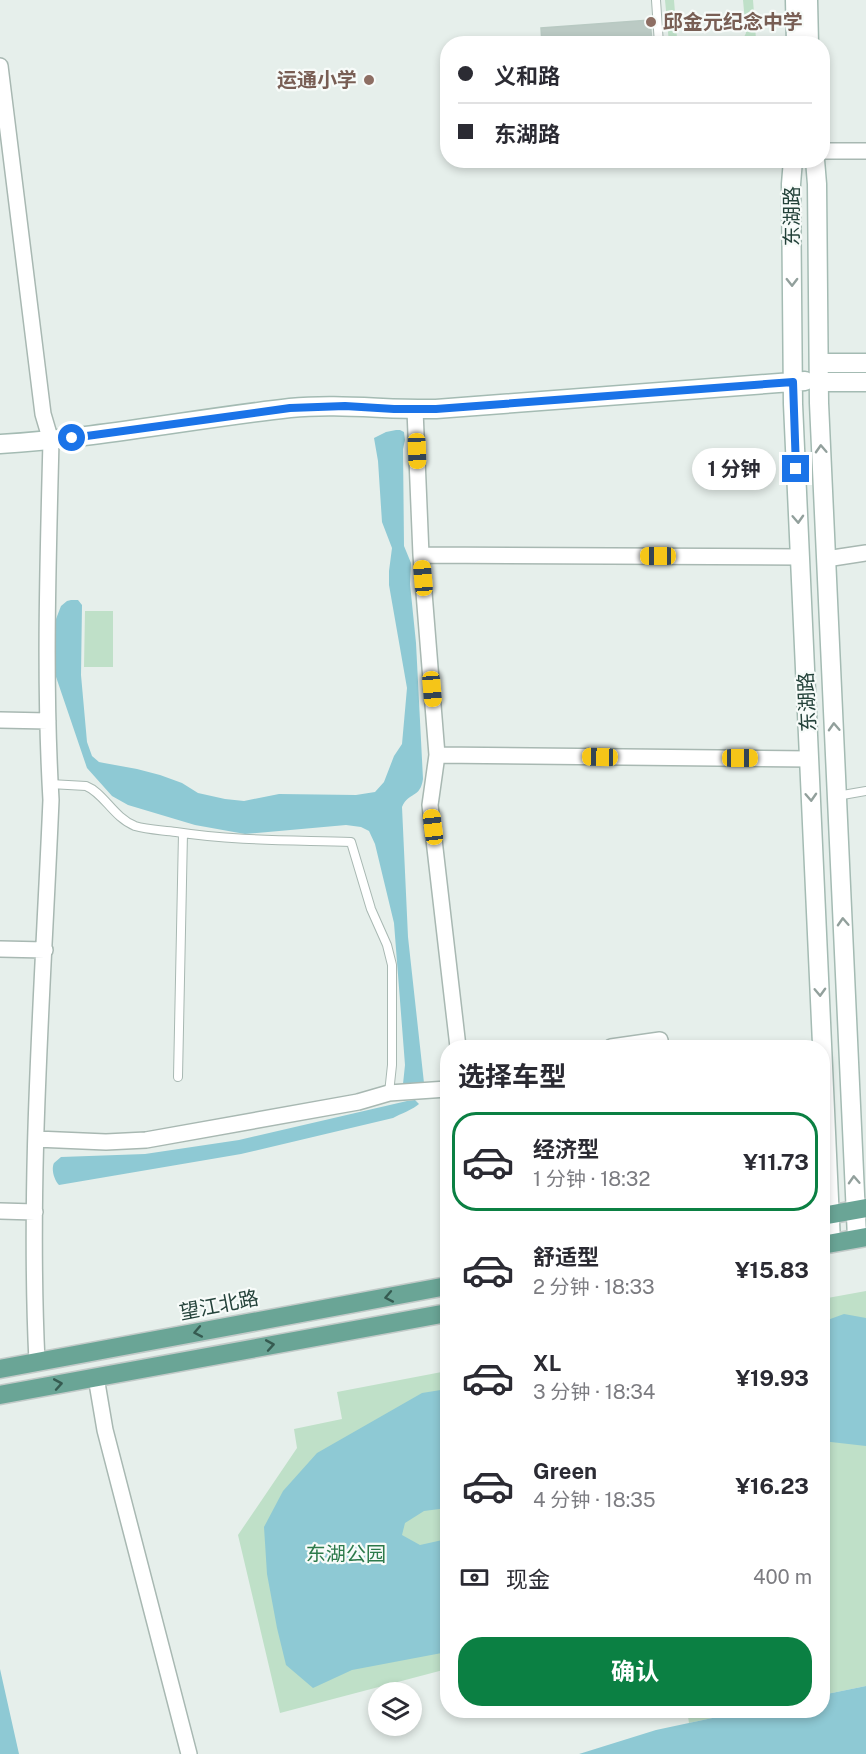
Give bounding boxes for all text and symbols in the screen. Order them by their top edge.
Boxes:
place label: 邱金元纪念中学 [663,10,803,34]
marker: 邱金元纪念中学 [644,15,658,29]
text: 义和路 [494,63,560,89]
place label: 运通小学 [277,68,357,92]
marker: 运通小学 [362,73,376,87]
text: 东湖路 [494,121,560,147]
street label: 东湖路 [780,186,804,246]
one-way arrow [786,277,798,286]
route start [58,424,85,451]
car [407,433,427,469]
one-way arrow [815,444,828,453]
callout: 1 分钟 [691,448,775,490]
route end [782,455,809,482]
text: 1 分钟 [707,457,761,481]
one-way arrow [792,514,805,523]
car [640,547,676,565]
car [412,559,434,597]
car [421,670,443,708]
street label: 东湖路 [793,671,821,733]
one-way arrow [828,723,841,732]
car [582,748,618,766]
car [722,749,758,767]
one-way arrow [805,793,818,802]
car [422,808,444,846]
one-way arrow [837,918,849,927]
one-way arrow [814,988,827,997]
text: 选择车型 [458,1060,566,1092]
icon: car [461,1135,515,1189]
text: 经济型 [533,1136,599,1162]
text: ¥11.73 [743,1149,809,1175]
text: 1 分钟 · 18:32 [533,1167,650,1191]
one-way arrow [848,1175,861,1184]
icon: car [461,1243,515,1297]
text: 舒适型 [533,1244,599,1270]
text: ¥15.83 [735,1257,809,1283]
text: 2 分钟 · 18:33 [533,1275,655,1299]
street label: 望江北路 [177,1286,261,1324]
one-way arrow [385,1290,394,1302]
one-way arrow [193,1325,203,1338]
one-way arrow [265,1340,275,1352]
text: XL [533,1350,561,1376]
icon: car [461,1351,515,1405]
text: ¥19.93 [736,1365,809,1391]
one-way arrow [52,1378,62,1391]
text: 3 分钟 · 18:34 [533,1380,655,1404]
text: Green [533,1458,597,1484]
icon: car [461,1459,515,1513]
text: ¥16.23 [736,1473,809,1499]
text: 4 分钟 · 18:35 [533,1488,656,1512]
park label: 东湖公园 [306,1542,386,1566]
icon: cash [458,1561,491,1594]
text: 400 m [753,1565,812,1589]
text: 现金 [506,1566,550,1592]
button: 确认 [458,1637,812,1706]
map controls [368,1682,422,1736]
button: layers [368,1682,422,1736]

